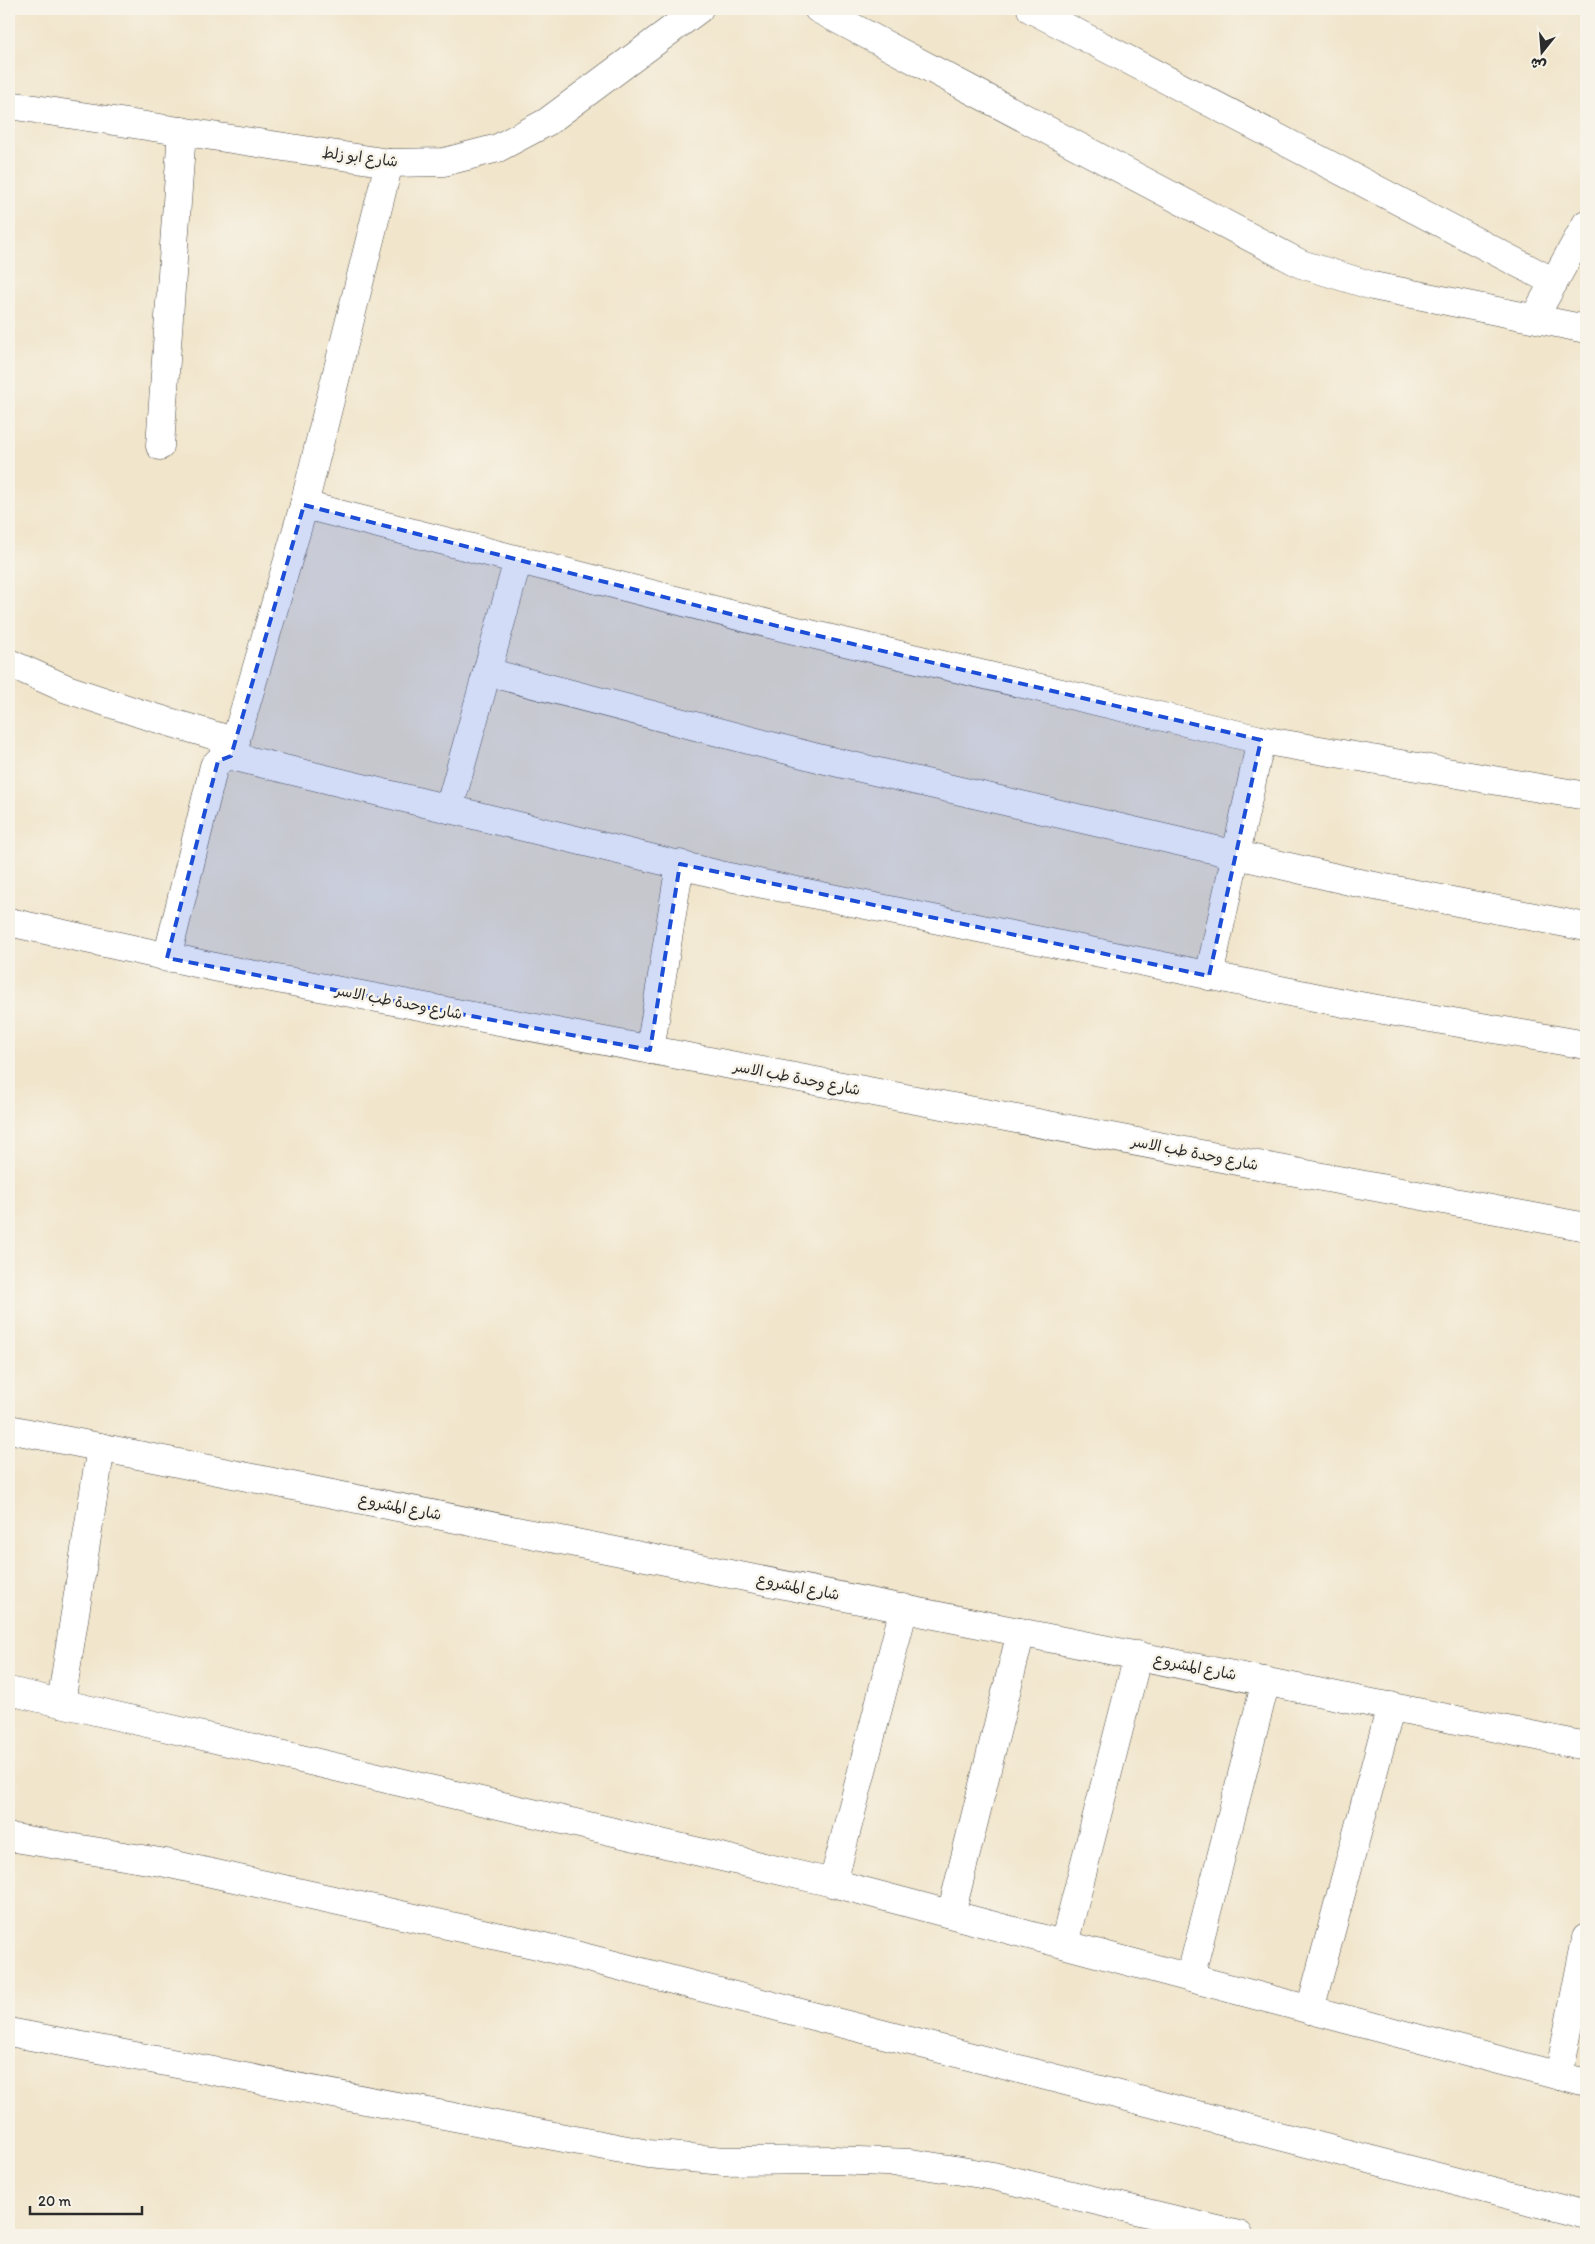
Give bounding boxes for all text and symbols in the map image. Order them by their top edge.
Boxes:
north arrow [1518,28,1568,78]
text: ش [1528,54,1548,74]
street label: شارع ابو زلط [321,143,399,172]
street label: شارع وحدة طب الاسر [332,981,464,1024]
street label: شارع وحدة طب الاسر [730,1057,862,1100]
street label: شارع وحدة طب الاسر [1128,1132,1260,1175]
street label: شارع المشروع [357,1490,443,1525]
street label: شارع المشروع [755,1570,841,1605]
street label: شارع المشروع [1152,1650,1238,1685]
scale bar [30,2184,142,2216]
text: 20 m [38,2192,72,2210]

